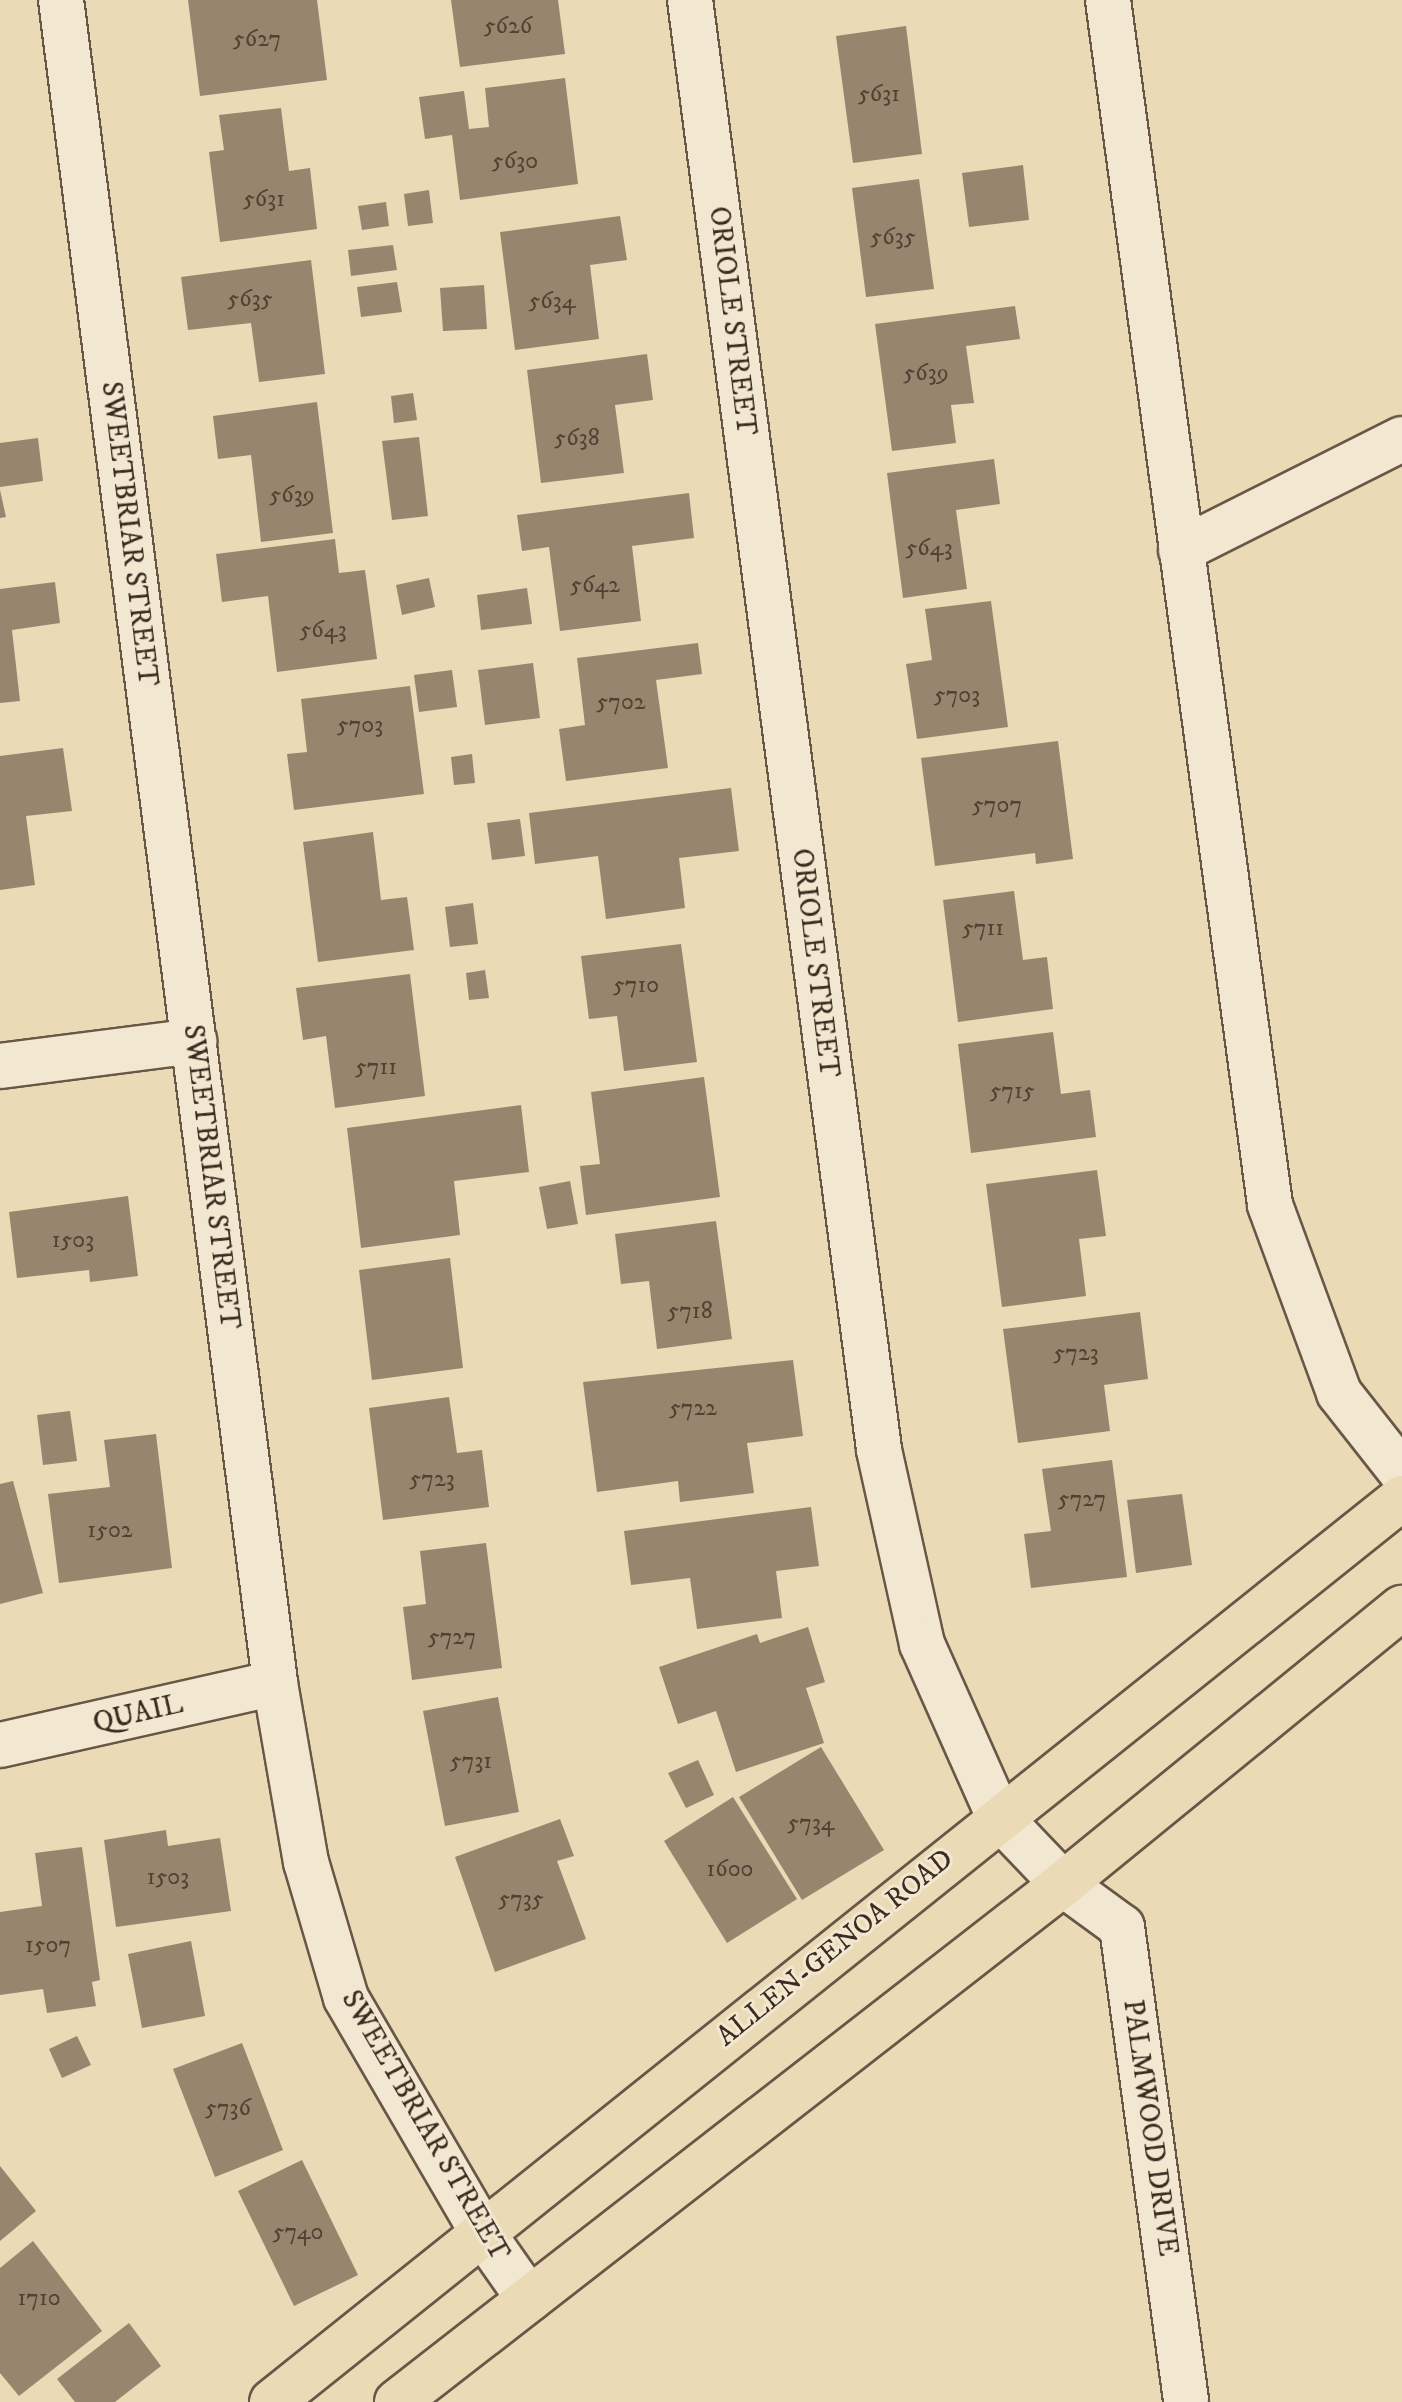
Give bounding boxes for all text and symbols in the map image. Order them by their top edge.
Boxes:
house number: 5626 [484,13,532,41]
house number: 5627 [233,26,281,54]
house number: 5631 [858,81,900,109]
house number: 5630 [492,148,538,176]
house number: 5631 [243,186,285,214]
street label: ORIOLE STREET [701,205,763,437]
house number: 5635 [870,224,916,252]
house number: 5635 [227,286,273,314]
house number: 5634 [528,288,576,316]
house number: 5639 [903,360,949,388]
street label: SWEETBRIAR STREET [94,380,164,688]
house number: 5638 [554,425,600,453]
house number: 5639 [269,482,315,510]
house number: 5643 [905,535,953,563]
house number: 5642 [570,572,620,600]
house number: 5643 [299,617,347,645]
house number: 5703 [934,682,980,710]
house number: 5702 [596,689,646,717]
house number: 5703 [337,712,383,740]
house number: 5707 [972,792,1022,820]
street label: ORIOLE STREET [784,847,846,1079]
house number: 5711 [962,915,1004,943]
house number: 5710 [613,972,659,1000]
street label: SWEETBRIAR STREET [176,1023,246,1331]
house number: 5711 [355,1054,397,1082]
house number: 5715 [989,1078,1035,1106]
house number: 1503 [52,1227,94,1255]
house number: 5718 [667,1298,713,1326]
house number: 5723 [1053,1340,1099,1368]
house number: 5722 [669,1395,717,1423]
house number: 5723 [409,1466,455,1494]
house number: 5727 [1058,1486,1106,1514]
house number: 1502 [87,1517,133,1545]
house number: 5727 [428,1624,476,1652]
street label: QUAIL [90,1687,186,1741]
house number: 5731 [450,1748,492,1776]
house number: 5734 [787,1810,835,1838]
street label: ALLEN-GENOA ROAD [710,1842,960,2054]
house number: 1600 [706,1856,754,1884]
house number: 1503 [147,1864,189,1892]
house number: 5735 [498,1886,544,1914]
house number: 1507 [25,1932,71,1960]
street label: SWEETBRIAR STREET [334,1985,516,2267]
street label: PALMWOOD DRIVE [1115,1997,1185,2259]
house number: 5736 [205,2095,251,2123]
house number: 5740 [273,2219,323,2247]
house number: 1710 [17,2285,61,2313]

